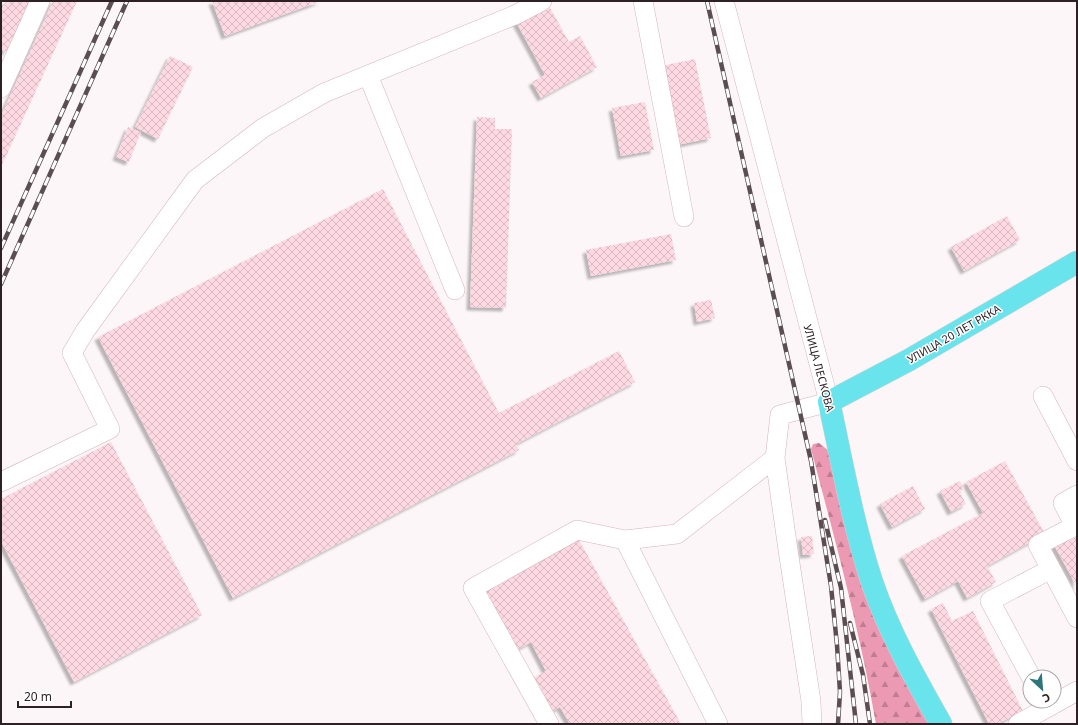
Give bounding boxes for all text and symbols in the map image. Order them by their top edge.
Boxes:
street label: УЛИЦА 20 ЛЕТ РККА [904,300,1004,366]
street label: УЛИЦА ЛЕСКОВА [801,323,839,414]
north arrow [1022,669,1062,709]
scale bar [18,683,71,709]
text: 20 m [24,688,52,705]
text: С [1040,690,1053,707]

